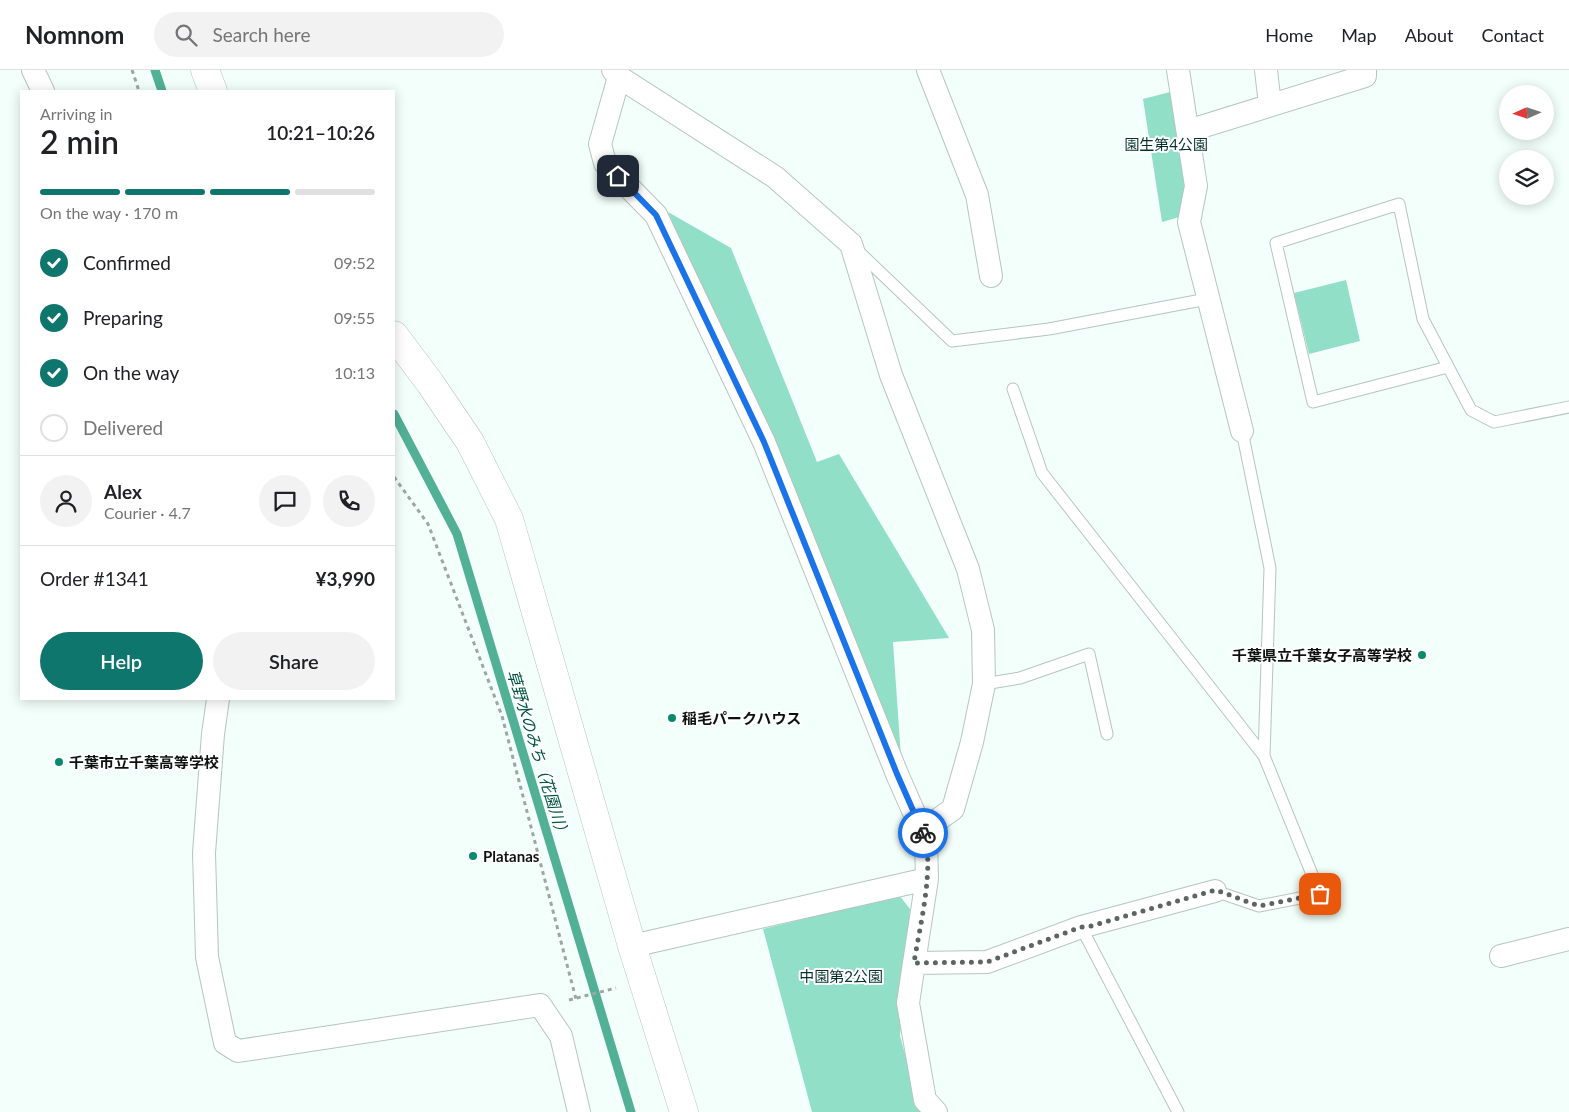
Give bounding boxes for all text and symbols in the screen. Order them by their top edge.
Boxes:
search box [154,12,504,57]
text: Nomnom [25,20,124,49]
icon: search [172,21,200,49]
text: Search here [212,23,310,46]
text: Home [1265,24,1313,46]
text: Map [1341,24,1377,46]
text: About [1405,24,1454,46]
text: Contact [1482,24,1544,46]
north arrow [1499,85,1554,140]
map controls [1499,85,1554,205]
text: Arriving in [40,104,113,123]
text: 10:21–10:26 [266,121,375,144]
text: 2 min [40,122,119,161]
park label: 園生第4公園 [1124,135,1208,153]
button: layers [1499,150,1554,205]
pin [597,155,639,197]
icon: home [604,162,632,190]
text: On the way · 170 m [40,203,178,222]
icon: check [40,249,68,277]
text: Confirmed [83,251,171,274]
text: 09:52 [334,253,375,272]
icon: check [40,304,68,332]
text: Preparing [83,306,163,329]
text: 09:55 [334,308,375,327]
icon: check [40,359,68,387]
text: On the way [83,361,179,384]
text: 10:13 [334,363,375,382]
text: Delivered [83,416,163,439]
button: person [40,475,92,527]
button: chat [259,475,311,527]
button: phone [323,475,375,527]
text: Alex [104,480,142,503]
text: Courier · 4.7 [104,503,191,522]
text: Order #1341 [40,567,149,590]
text: ¥3,990 [315,567,375,590]
button: Help [40,632,203,690]
button: Share [213,632,375,690]
place label: 千葉県立千葉女子高等学校 [1232,646,1412,664]
marker: 千葉県立千葉女子高等学校 [1416,649,1428,661]
water label: 草野水のみち（花園川） [504,667,574,841]
place label: 稲毛パークハウス [682,709,801,727]
marker: 稲毛パークハウス [666,712,678,724]
place label: 千葉市立千葉高等学校 [69,753,219,771]
marker: 千葉市立千葉高等学校 [53,756,65,768]
courier [898,808,948,858]
icon: bike [909,819,937,847]
place label: Platanas [483,847,540,865]
marker: Platanas [467,850,479,862]
pin [1299,873,1341,915]
icon: bag [1306,880,1334,908]
park label: 中園第2公園 [799,967,883,985]

